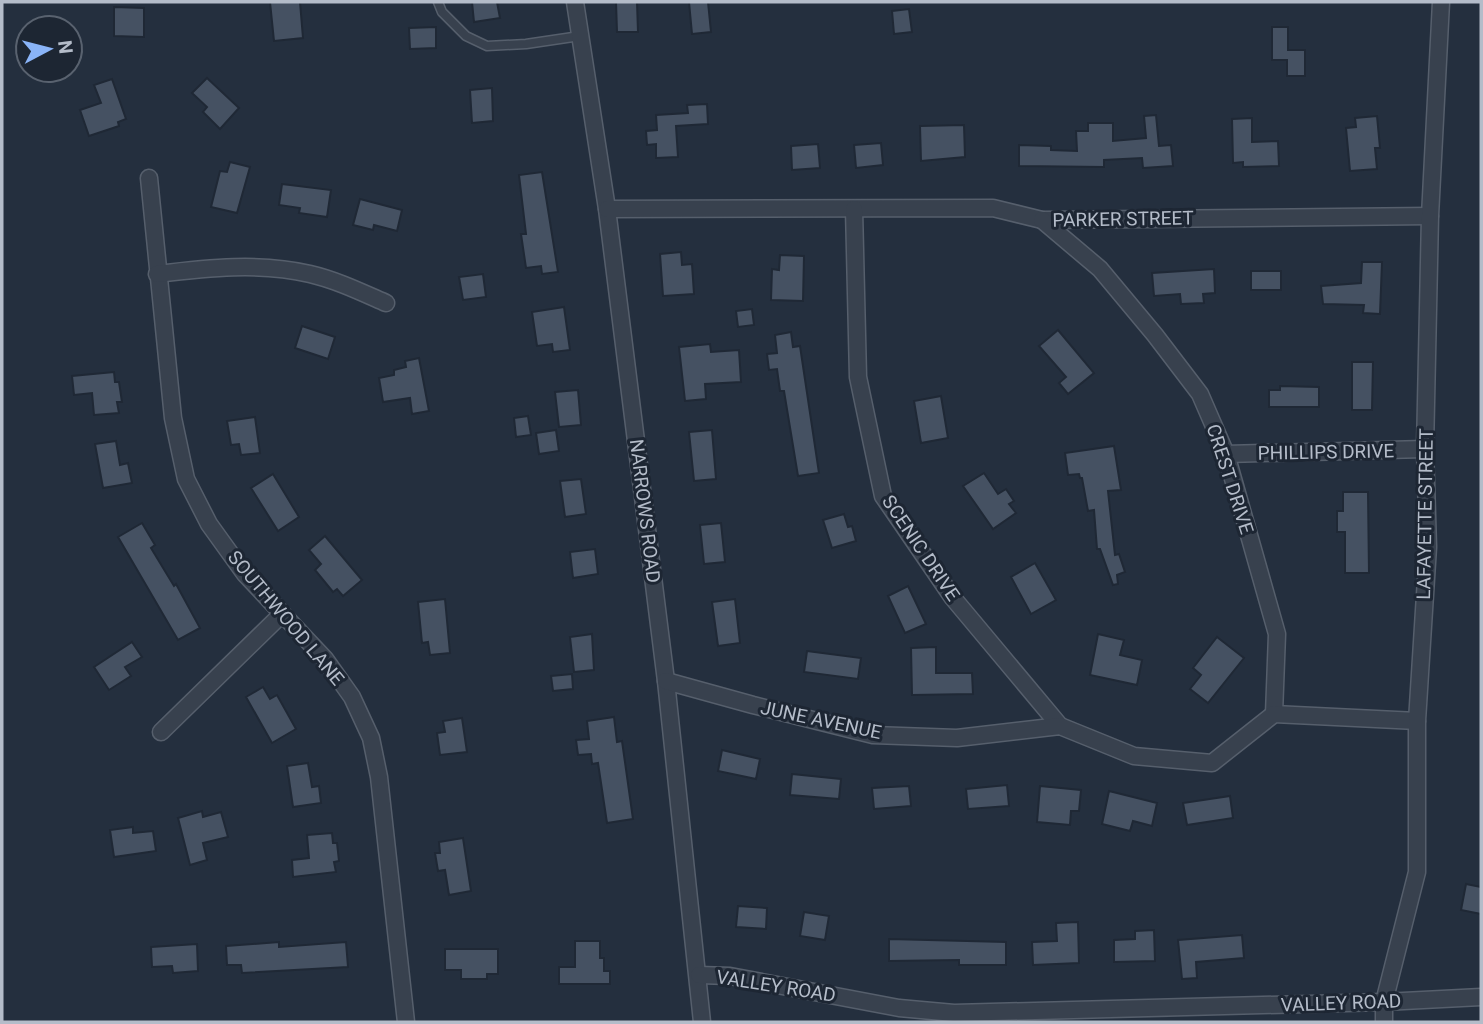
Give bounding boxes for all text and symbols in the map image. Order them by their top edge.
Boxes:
north arrow [14,14,84,84]
text: N [53,39,78,55]
street label: PARKER STREET [1052,206,1194,232]
street label: CREST DRIVE [1201,421,1259,537]
street label: LAFAYETTE STREET [1412,428,1438,600]
street label: NARROWS ROAD [625,438,665,584]
street label: PHILLIPS DRIVE [1258,439,1395,465]
street label: SCENIC DRIVE [877,491,965,605]
street label: SOUTHWOOD LANE [223,546,349,690]
street label: JUNE AVENUE [758,696,884,744]
street label: VALLEY ROAD [715,965,837,1007]
street label: VALLEY ROAD [1280,989,1402,1017]

